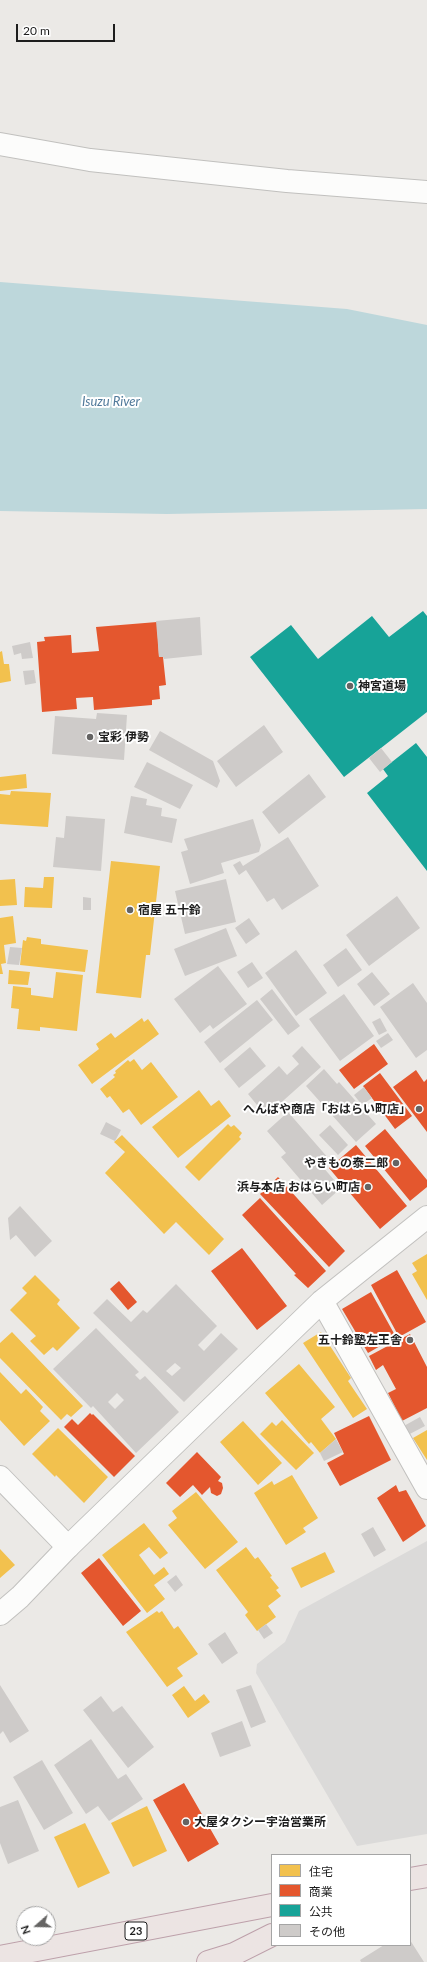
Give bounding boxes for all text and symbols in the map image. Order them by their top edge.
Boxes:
scale bar [18,16,117,42]
text: 20 m [23,23,50,38]
water label: Isuzu River [82,394,140,410]
place label: 神宮道場 [358,679,406,693]
marker: 神宮道場 [345,681,355,691]
place label: 宝彩 伊勢 [98,730,149,744]
marker: 宝彩 伊勢 [85,732,95,742]
place label: 宿屋 五十鈴 [138,903,201,917]
marker: 宿屋 五十鈴 [125,905,135,915]
place label: へんばや商店「おはらい町店」 [243,1102,411,1116]
marker: へんばや商店「おはらい町店」 [414,1104,424,1114]
place label: やきもの泰二郎 [304,1156,388,1170]
marker: やきもの泰二郎 [391,1158,401,1168]
place label: 浜与本店 おはらい町店 [237,1180,360,1194]
marker: 浜与本店 おはらい町店 [363,1182,373,1192]
place label: 五十鈴塾左王舎 [318,1333,402,1347]
marker: 五十鈴塾左王舎 [405,1335,415,1345]
place label: 大屋タクシー宇治営業所 [194,1815,326,1829]
marker: 大屋タクシー宇治営業所 [181,1817,191,1827]
legend [271,1854,411,1946]
text: 住宅 [309,1864,333,1879]
text: 商業 [309,1884,333,1899]
text: 公共 [309,1904,333,1919]
north arrow [16,1906,56,1946]
road number: 23 [125,1922,147,1940]
text: N [18,1924,33,1936]
text: その他 [309,1924,345,1939]

